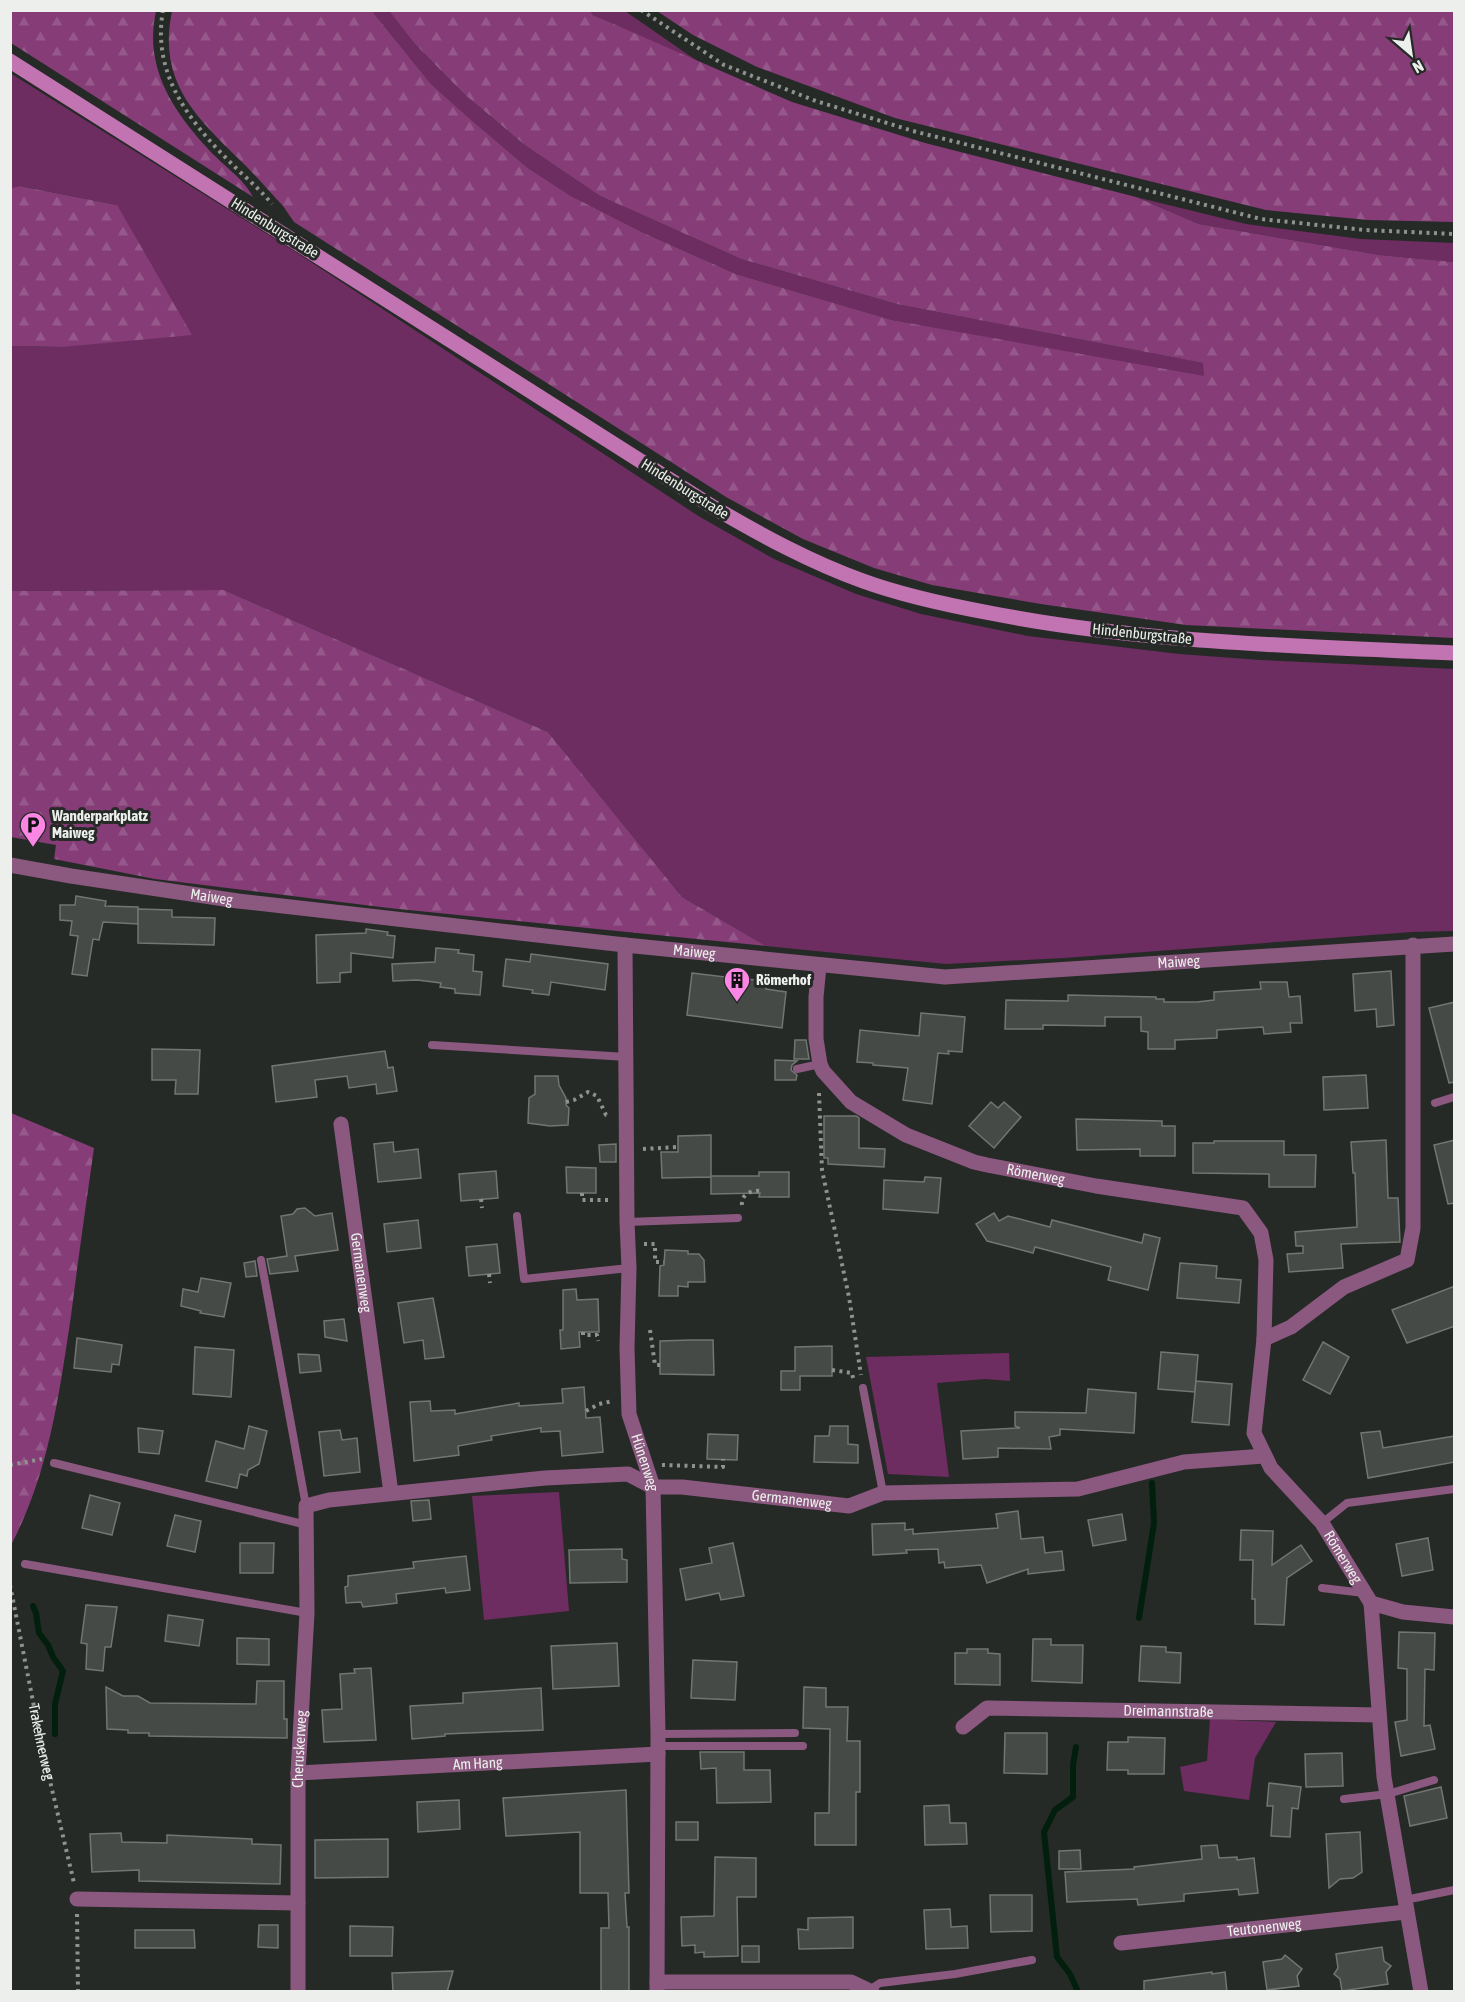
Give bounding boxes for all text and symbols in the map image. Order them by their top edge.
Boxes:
north arrow [1381,24,1441,84]
text: N [1410,57,1427,77]
street label: Hindenburgstraße [228,194,322,261]
street label: Hindenburgstraße [638,455,732,522]
street label: Hindenburgstraße [1091,620,1193,647]
place label: Wanderparkplatz Maiweg [51,807,149,841]
parking icon: Wanderparkplatz Maiweg [18,810,48,848]
street label: Maiweg [189,885,234,908]
street label: Maiweg [672,941,717,962]
street label: Maiweg [1157,951,1201,971]
building icon: Römerhof [722,965,752,1003]
place label: Römerhof [756,971,812,988]
street label: Römerweg [1005,1160,1067,1188]
street label: Germanenweg [348,1232,376,1314]
street label: Hünenweg [628,1431,662,1491]
street label: Germanenweg [751,1486,833,1512]
street label: Römerweg [1321,1527,1366,1587]
street label: Dreimannstraße [1123,1701,1214,1720]
street label: Trakehnerweg [26,1702,59,1782]
street label: Cheruskerweg [289,1709,310,1788]
street label: Am Hang [452,1753,504,1773]
street label: Teutonenweg [1226,1914,1303,1939]

